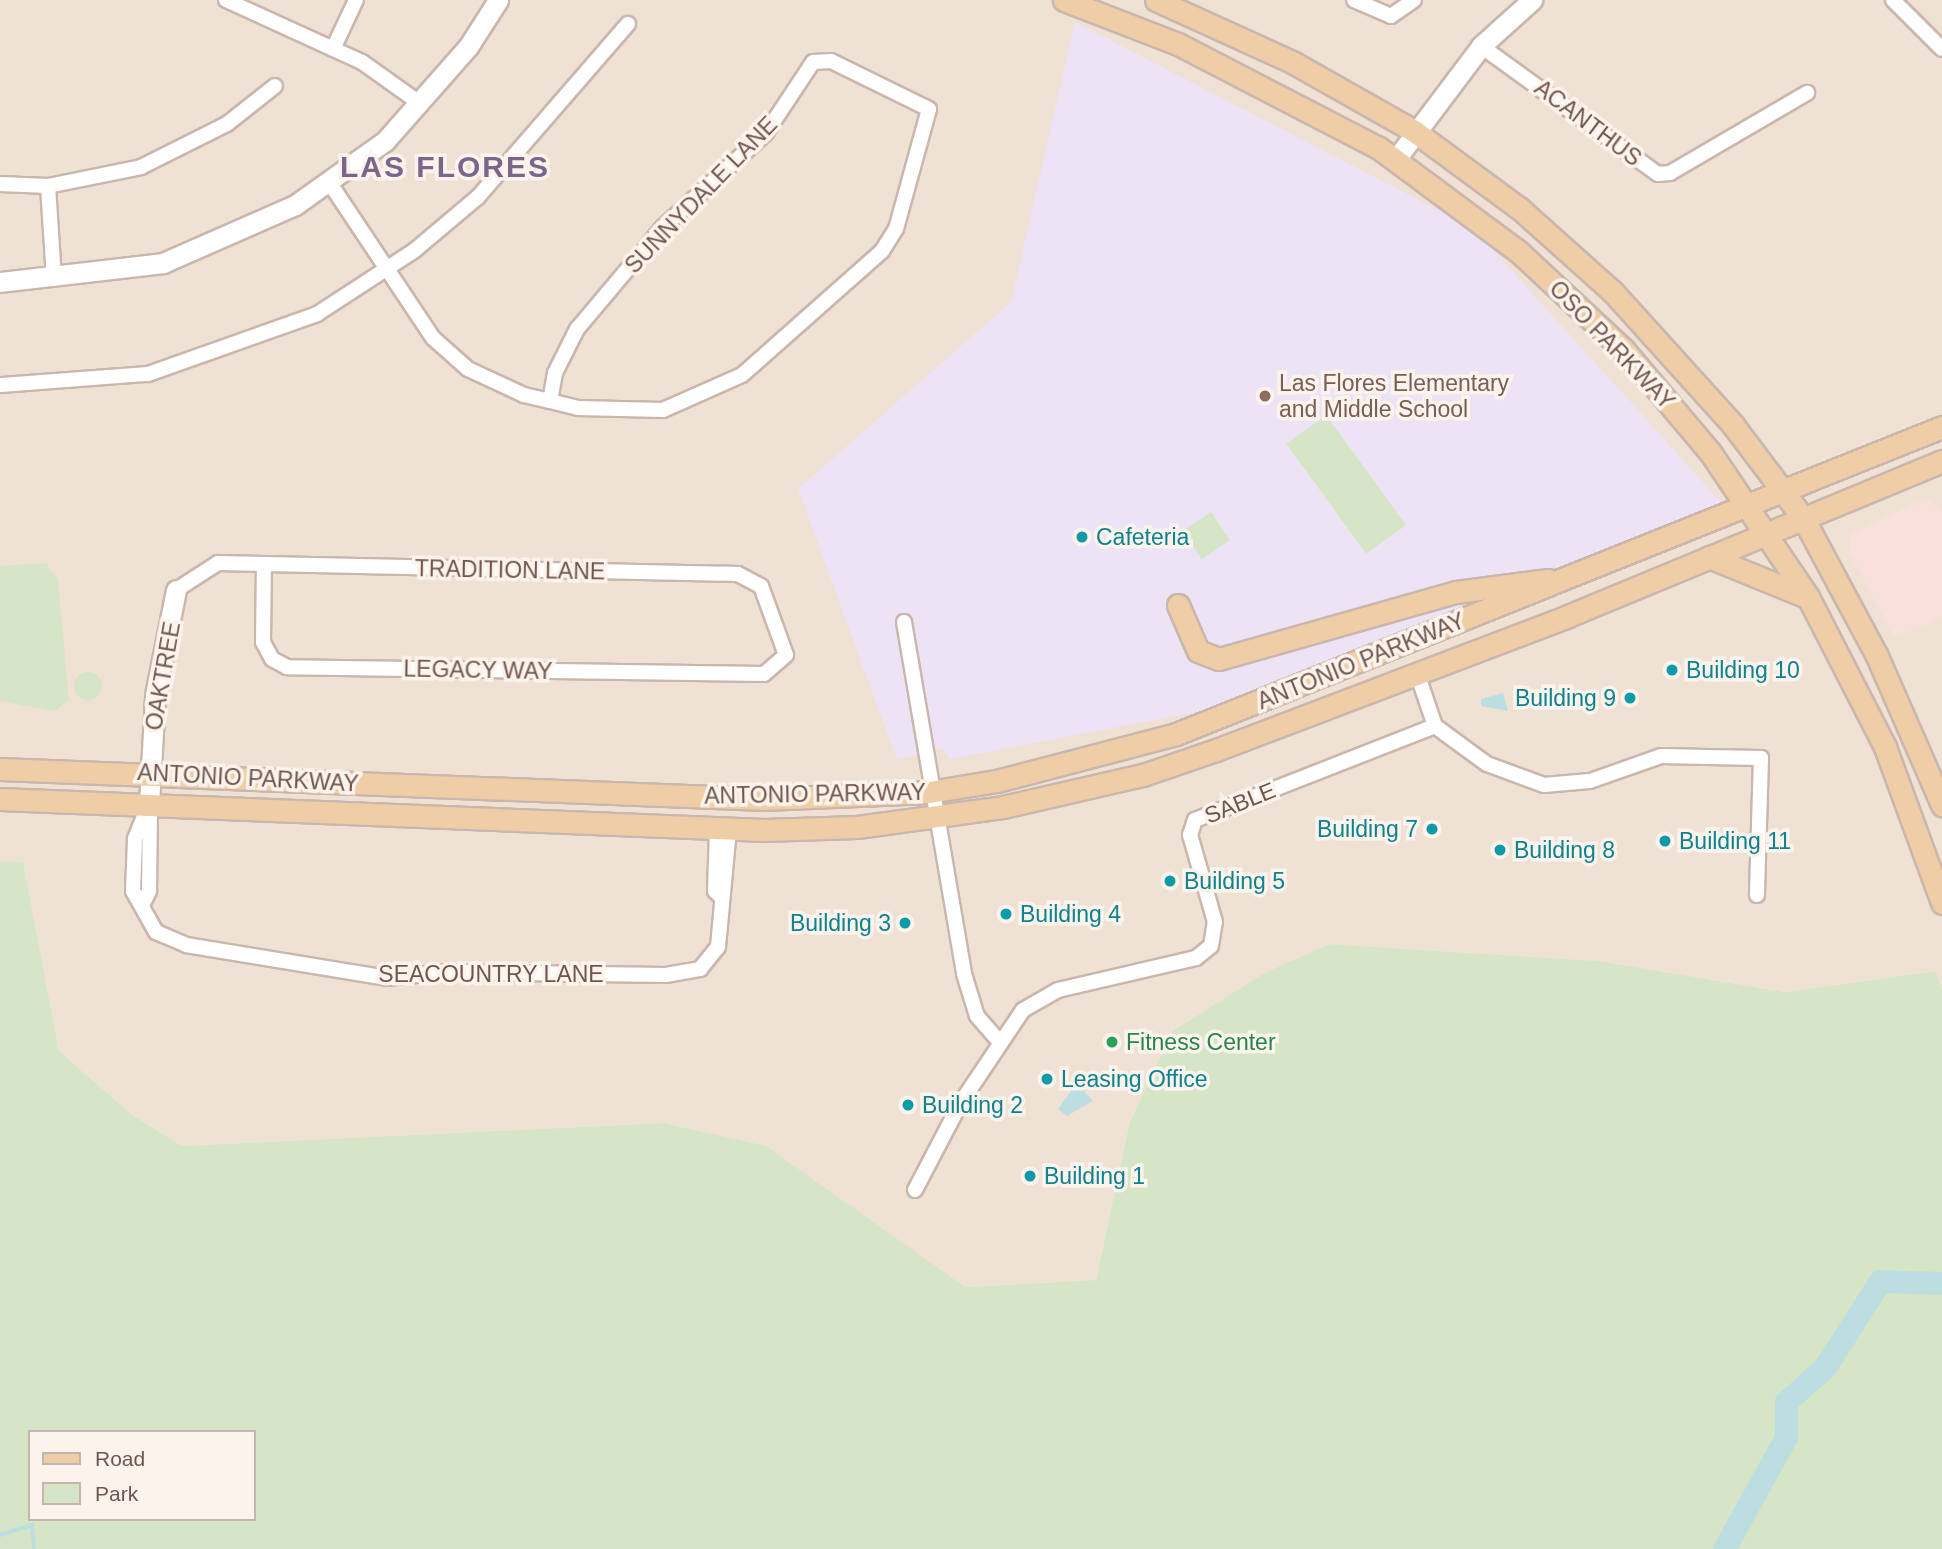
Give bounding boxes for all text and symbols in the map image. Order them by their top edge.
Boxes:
street label: ACANTHUS [1529,74,1647,172]
street label: SUNNYDALE LANE [619,111,783,279]
district label: LAS FLORES [341,149,549,185]
street label: OSO PARKWAY [1544,275,1680,415]
place label: Las Flores Elementary and Middle School [1279,369,1509,423]
marker: Las Flores Elementary and Middle School [1257,388,1273,404]
place label: Cafeteria [1096,523,1189,551]
marker: Cafeteria [1074,529,1090,545]
street label: TRADITION LANE [415,555,605,585]
street label: ANTONIO PARKWAY [1253,607,1469,715]
street label: OAKTREE [140,619,186,733]
street label: LEGACY WAY [403,655,553,685]
place label: Building 10 [1686,656,1800,684]
marker: Building 10 [1664,662,1680,678]
place label: Building 9 [1515,684,1616,712]
marker: Building 9 [1622,690,1638,706]
street label: ANTONIO PARKWAY [137,758,359,798]
street label: SABLE [1200,776,1280,830]
street label: ANTONIO PARKWAY [704,778,926,810]
place label: Building 7 [1317,815,1418,843]
marker: Building 7 [1424,821,1440,837]
place label: Building 11 [1679,827,1791,855]
marker: Building 11 [1657,833,1673,849]
place label: Building 8 [1514,836,1615,864]
marker: Building 8 [1492,842,1508,858]
place label: Building 5 [1184,867,1285,895]
marker: Building 5 [1162,873,1178,889]
place label: Building 4 [1020,900,1121,928]
marker: Building 4 [998,906,1014,922]
place label: Building 3 [790,909,891,937]
marker: Building 3 [897,915,913,931]
street label: SEACOUNTRY LANE [378,960,604,988]
place label: Fitness Center [1126,1028,1276,1056]
marker: Fitness Center [1104,1034,1120,1050]
place label: Leasing Office [1061,1065,1208,1093]
marker: Leasing Office [1039,1071,1055,1087]
place label: Building 2 [922,1091,1023,1119]
marker: Building 2 [900,1097,916,1113]
place label: Building 1 [1044,1162,1145,1190]
marker: Building 1 [1022,1168,1038,1184]
legend [28,1430,256,1521]
text: Road [95,1447,145,1470]
text: Park [95,1482,138,1505]

